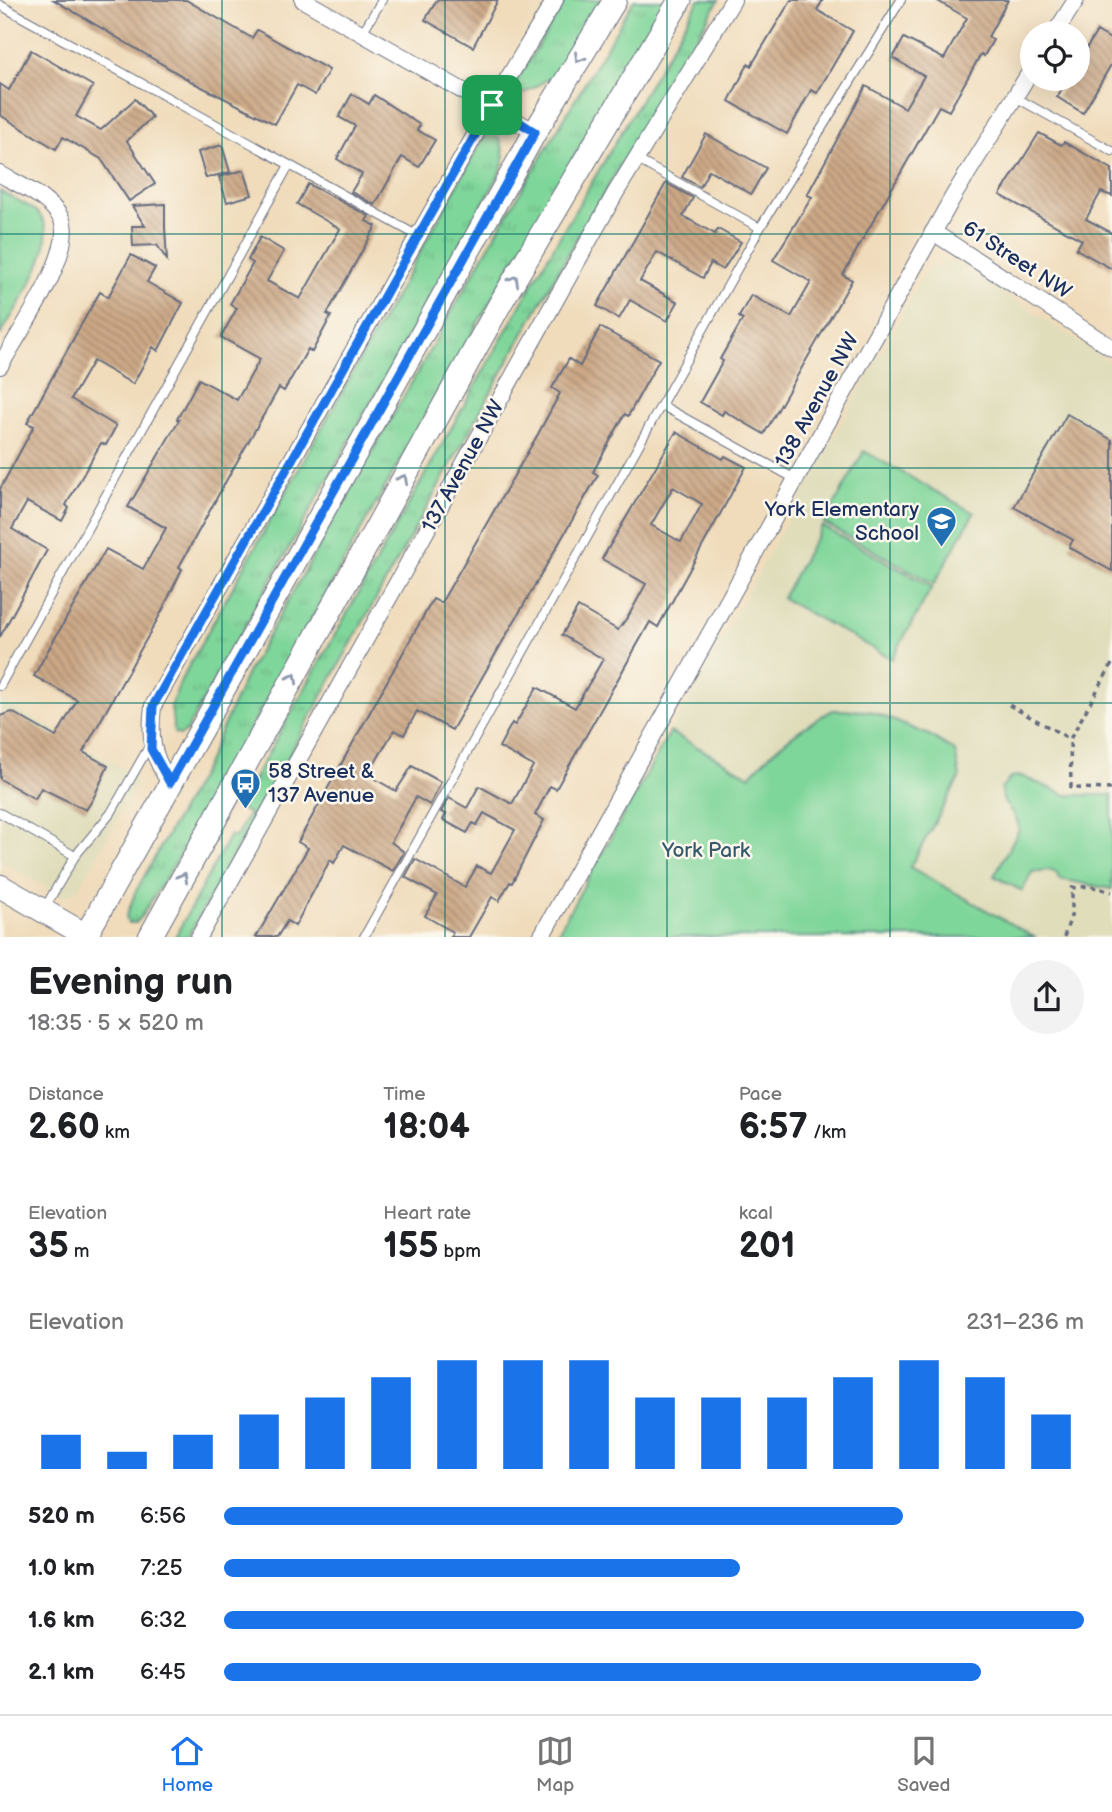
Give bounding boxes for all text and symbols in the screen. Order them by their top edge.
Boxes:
map controls [1020,21,1090,91]
button: locate [1020,21,1090,91]
one-way arrow [575,51,588,64]
pin [462,75,522,135]
icon: arrive [473,86,511,124]
street label: 61 Street NW [958,216,1076,304]
one-way arrow [506,275,519,288]
street label: 138 Avenue NW [770,328,864,472]
street label: 137 Avenue NW [416,396,510,536]
one-way arrow [395,474,408,486]
place label: York Elementary School [764,497,920,546]
school or university icon: York Elementary School [925,504,959,548]
one-way arrow [285,673,298,685]
place label: 58 Street & 137 Avenue [268,759,375,808]
bus stop icon: 58 Street & 137 Avenue [228,766,262,810]
park label: York Park [661,838,751,863]
one-way arrow [175,872,188,884]
text: Evening run [28,960,233,1005]
button: share [1010,960,1084,1034]
text: 18:35 · 5 × 520 m [28,1009,204,1037]
text: Distance [28,1083,104,1106]
text: Time [383,1083,425,1106]
text: Pace [739,1083,782,1106]
text: 2.60 [28,1106,100,1149]
text: 18:04 [383,1106,470,1149]
text: 6:57 [739,1106,808,1149]
text: km [100,1121,130,1144]
text: /km [808,1121,847,1144]
text: Elevation [28,1202,107,1225]
text: Heart rate [383,1202,471,1225]
text: kcal [739,1202,773,1225]
text: 35 [28,1225,69,1268]
text: 155 [383,1225,438,1268]
text: 201 [739,1225,796,1268]
text: m [69,1240,89,1263]
text: bpm [438,1240,481,1263]
text: Elevation [28,1308,124,1336]
text: 231–236 m [966,1308,1084,1336]
text: 520 m [28,1502,95,1530]
text: 6:56 [140,1502,186,1530]
text: 1.0 km [28,1554,95,1582]
text: 7:25 [140,1554,183,1582]
text: 1.6 km [28,1606,95,1634]
text: 6:32 [140,1606,186,1634]
text: 2.1 km [28,1658,94,1686]
text: 6:45 [140,1658,186,1686]
tab: Home [161,1732,213,1797]
tab: Map [536,1732,574,1797]
tab: Saved [897,1732,951,1797]

